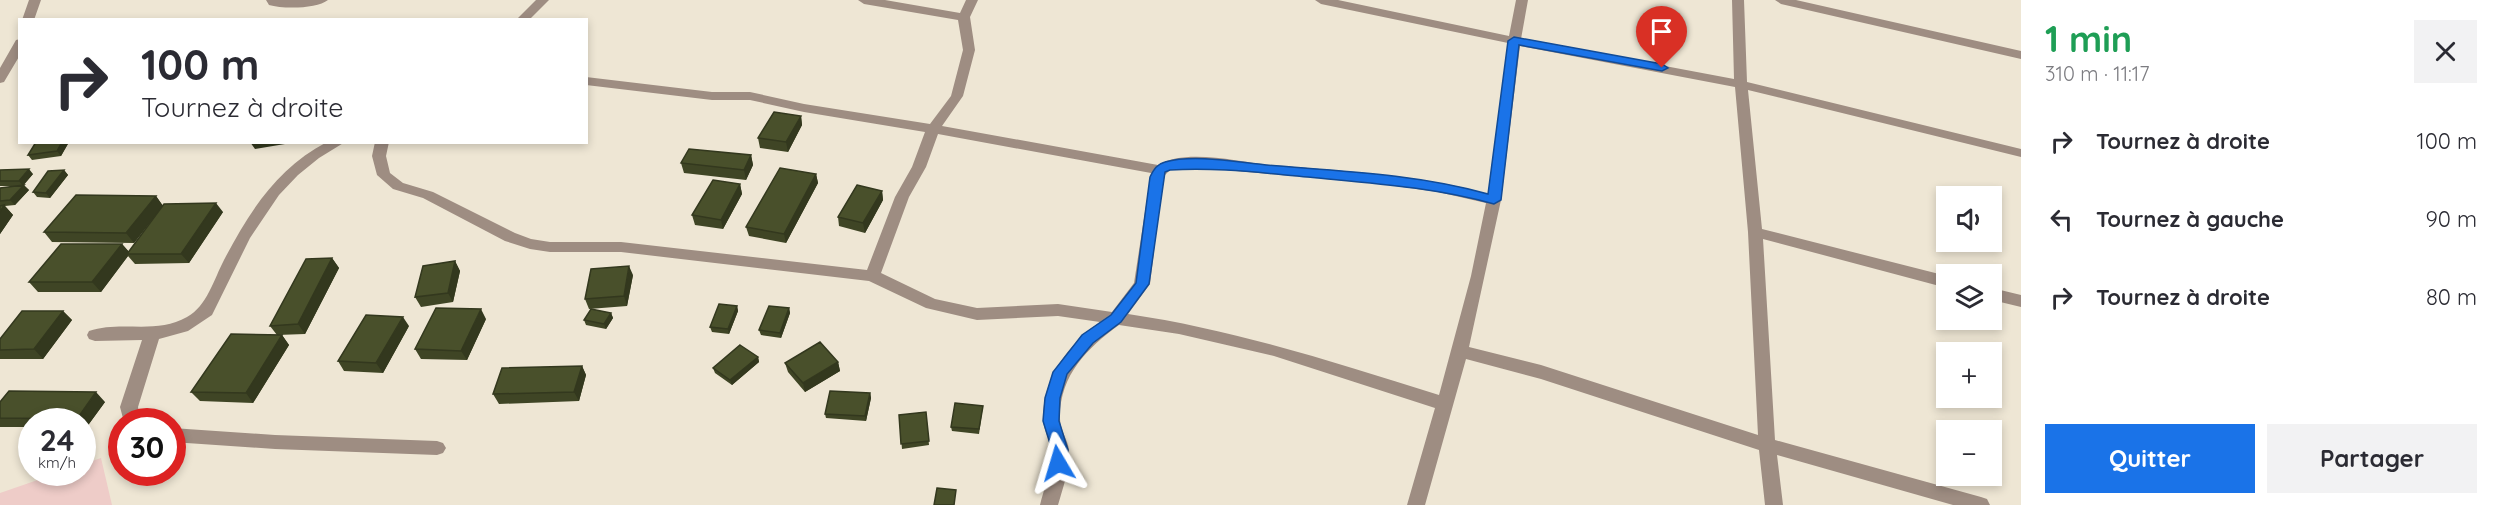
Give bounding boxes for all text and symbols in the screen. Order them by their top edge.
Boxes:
pin [1636,6,1687,68]
icon: arrive [1645,15,1678,48]
text: 1 min [2045,16,2132,61]
button: close [2414,20,2477,83]
text: 100 m [141,38,259,91]
icon: right [42,42,120,120]
text: 310 m · 11:17 [2045,61,2150,86]
text: Tournez à droite [141,90,344,124]
icon: right [2045,125,2078,158]
text: Tournez à droite [2096,127,2270,155]
text: 100 m [2417,127,2477,155]
map controls [1936,186,2002,486]
button: sound [1936,186,2002,252]
icon: left [2045,203,2078,236]
text: Tournez à gauche [2096,205,2284,233]
text: 90 m [2426,205,2477,233]
button: layers [1936,264,2002,330]
icon: right [2045,281,2078,314]
text: Tournez à droite [2096,283,2270,311]
text: 80 m [2426,283,2477,311]
button: + [1936,342,2002,408]
speed limit sign: 30 [108,408,186,486]
button: − [1936,420,2002,486]
text: 24 [40,421,74,459]
button: Quitter [2045,424,2255,493]
button: Partager [2267,424,2477,493]
position arrow [1026,431,1090,495]
text: km/h [38,453,76,472]

